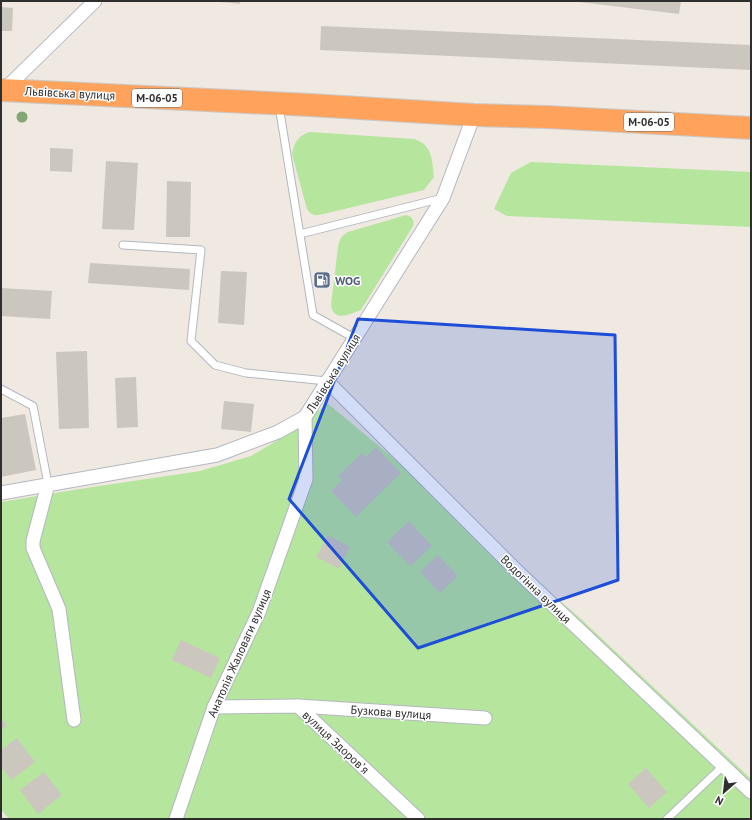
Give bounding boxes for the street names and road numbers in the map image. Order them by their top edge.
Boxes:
street label: Львівська вулиця [23,83,116,103]
road number: М-06-05 [132,89,182,107]
road number: М-06-05 [624,113,674,131]
street label: Львівська вулиця [302,331,363,416]
street label: Водогінна вулиця [498,552,574,626]
street label: Анатолія Жаловаги вулиця [204,586,274,720]
street label: Бузкова вулиця [350,702,432,722]
street label: вулиця Здоровʼя [299,707,373,777]

